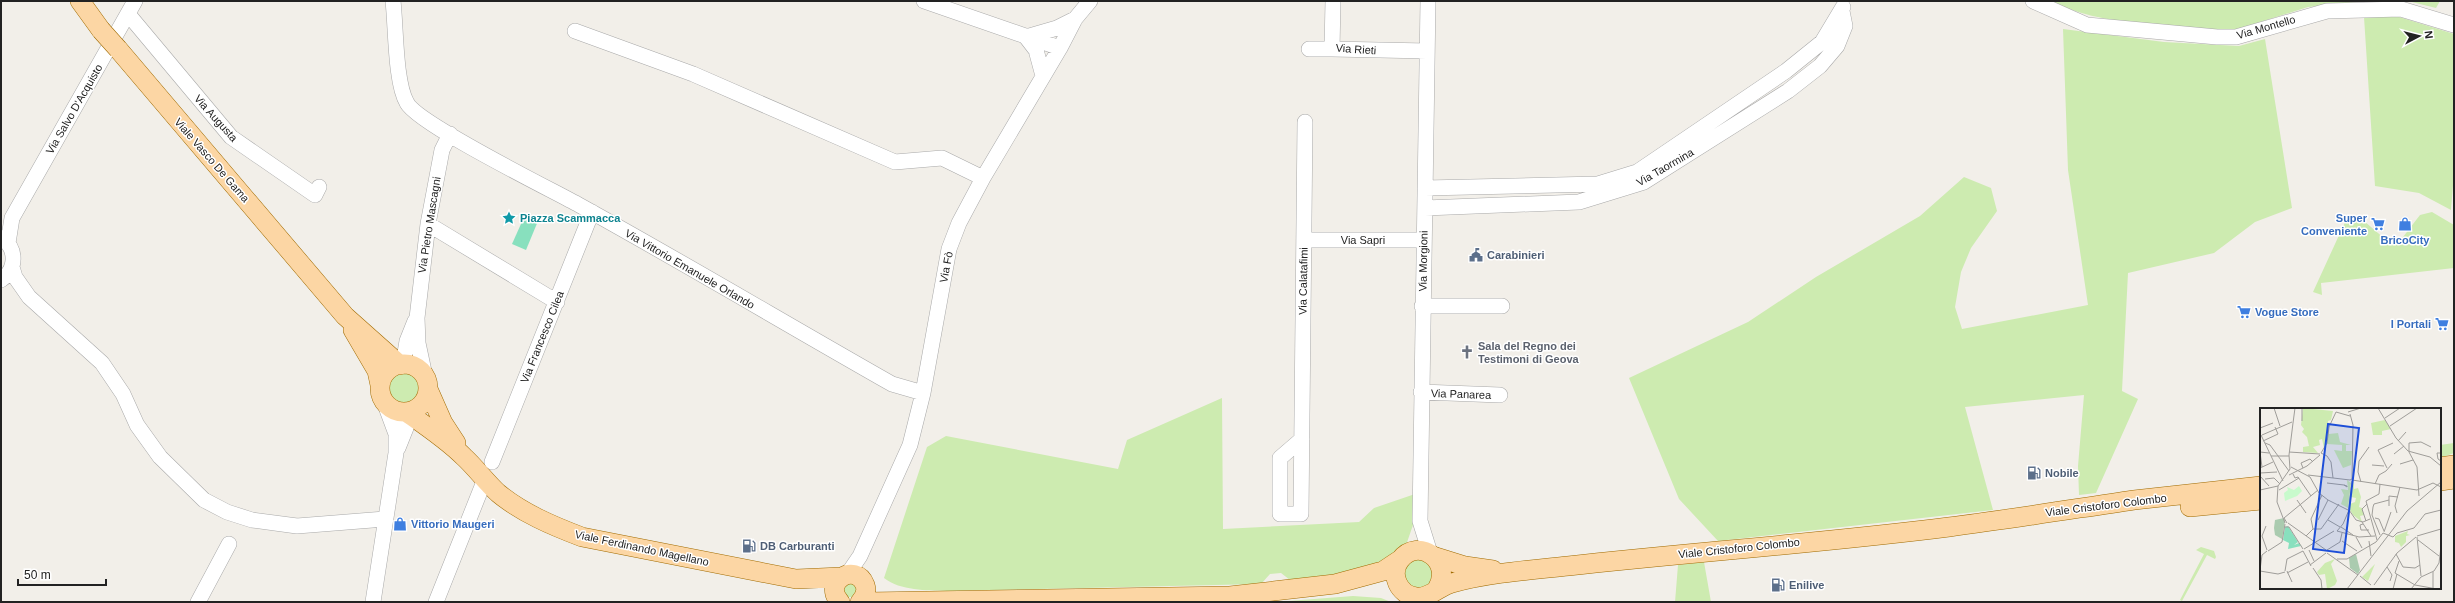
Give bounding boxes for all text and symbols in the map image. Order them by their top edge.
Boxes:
street label: Via Montello [2235,13,2297,41]
north arrow [2399,16,2439,56]
text: N [2422,30,2435,40]
street label: Via Rieti [1335,42,1377,56]
street label: Via Salvo D'Acquisto [43,62,105,156]
street label: Via Augusta [192,92,241,144]
street label: Viale Vasco De Gama [172,116,252,205]
street label: Via Taormina [1634,145,1696,188]
street label: Via Pietro Mascagni [415,176,443,274]
place icon: Piazza Scammacca [501,210,517,226]
place label: Piazza Scammacca [520,212,621,224]
place label: Super Conveniente [2301,212,2368,237]
supermarket icon: Super Conveniente [2370,216,2386,232]
shop icon: BricoCity [2397,216,2413,232]
street label: Via Vittorio Emanuele Orlando [623,227,757,311]
street label: Via Morgioni [1416,230,1430,292]
street label: Via Sapri [1341,234,1385,246]
place label: BricoCity [2381,234,2430,246]
street label: Via Calatafimi [1296,247,1310,315]
public building icon: Carabinieri [1468,247,1484,263]
place label: Carabinieri [1487,249,1544,261]
street label: Via Fò [937,250,955,284]
street label: Via Francesco Cilea [518,288,566,385]
supermarket icon: Vogue Store [2236,304,2252,320]
place label: Vogue Store [2255,306,2319,318]
supermarket icon: I Portali [2434,316,2450,332]
place label: I Portali [2391,318,2431,330]
place label: Sala del Regno dei Testimoni di Geova [1478,340,1580,365]
church icon: Sala del Regno dei Testimoni di Geova [1459,344,1475,360]
street label: Via Panarea [1431,387,1492,401]
inset map [2260,408,2441,589]
fuel station icon: Nobile [2026,465,2042,481]
place label: Nobile [2045,467,2079,479]
street label: Viale Cristoforo Colombo [2045,492,2167,518]
shop icon: Vittorio Maugeri [392,516,408,532]
place label: Vittorio Maugeri [411,518,495,530]
street label: Viale Ferdinando Magellano [574,528,710,568]
street label: Viale Cristoforo Colombo [1678,536,1800,560]
fuel station icon: DB Carburanti [741,538,757,554]
place label: DB Carburanti [760,540,835,552]
scale bar [18,561,106,587]
text: 50 m [24,568,51,582]
fuel station icon: Enilive [1770,577,1786,593]
place label: Enilive [1789,579,1824,591]

